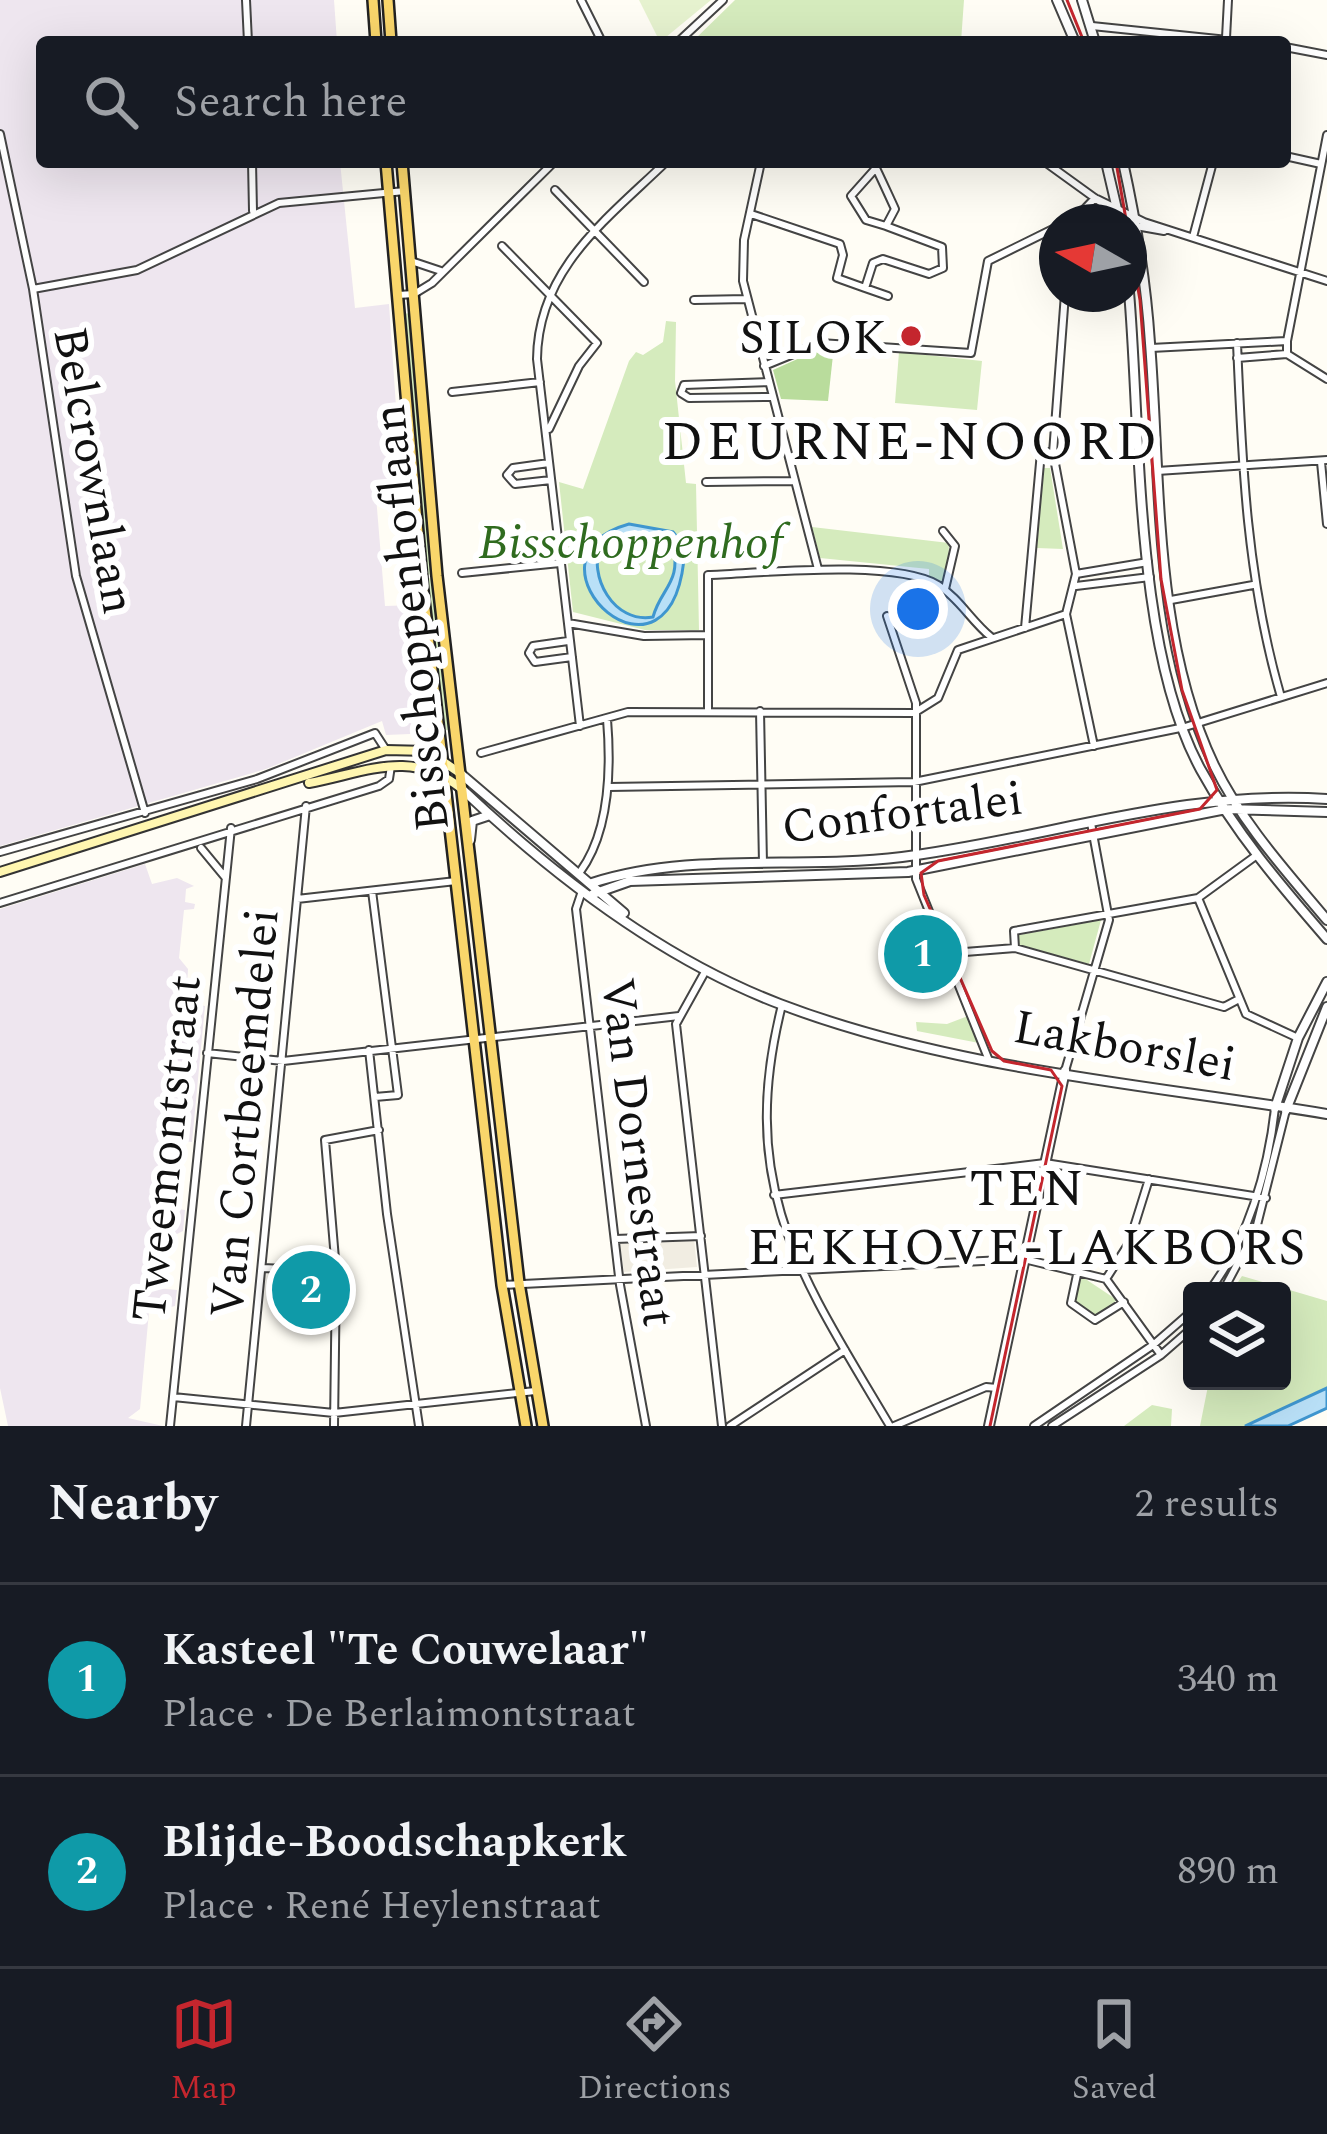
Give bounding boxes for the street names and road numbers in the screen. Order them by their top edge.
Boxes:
street label: Belcrownlaan [32,321,155,620]
street label: Bisschoppenhoflaan [353,400,470,835]
street label: Confortalei [778,762,1027,864]
street label: Van Cortbeemdelei [191,905,300,1321]
street label: Tweemontstraat [113,971,222,1325]
street label: Van Dornestraat [580,974,695,1331]
street label: Lakborslei [1008,991,1241,1102]

